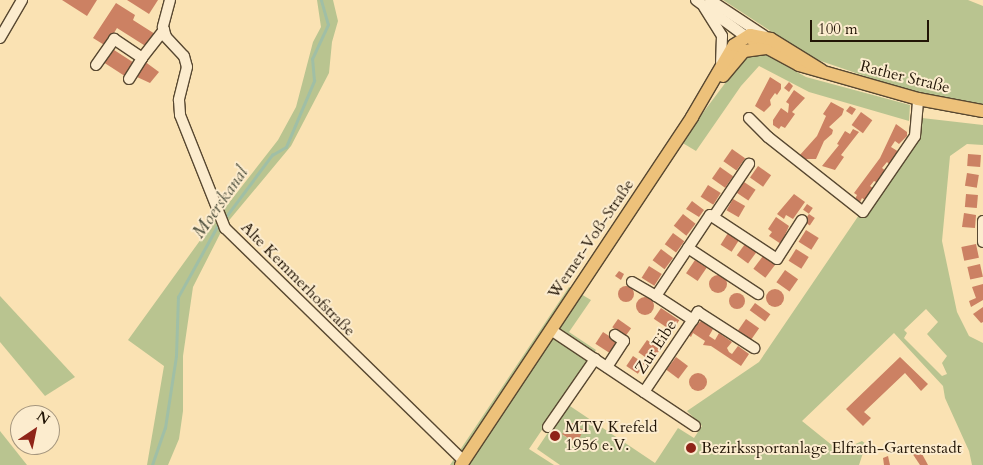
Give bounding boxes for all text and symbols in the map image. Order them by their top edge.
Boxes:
scale bar [813,10,932,42]
text: 100 m [818,19,858,39]
street label: Rather Straße [858,57,952,97]
water label: Moerskanal [188,163,254,243]
street label: Werner-Voß-Straße [544,176,638,302]
street label: Alte Kemmerhofstraße [237,218,359,340]
street label: Zur Eibe [631,317,681,377]
north arrow [10,405,60,455]
text: N [33,407,53,429]
place label: MTV Krefeld 1956 e.V. [565,417,658,455]
marker: MTV Krefeld 1956 e.V. [549,430,561,442]
place label: Bezirkssportanlage Elfrath-Gartenstadt [701,438,962,458]
marker: Bezirkssportanlage Elfrath-Gartenstadt [685,442,697,454]

